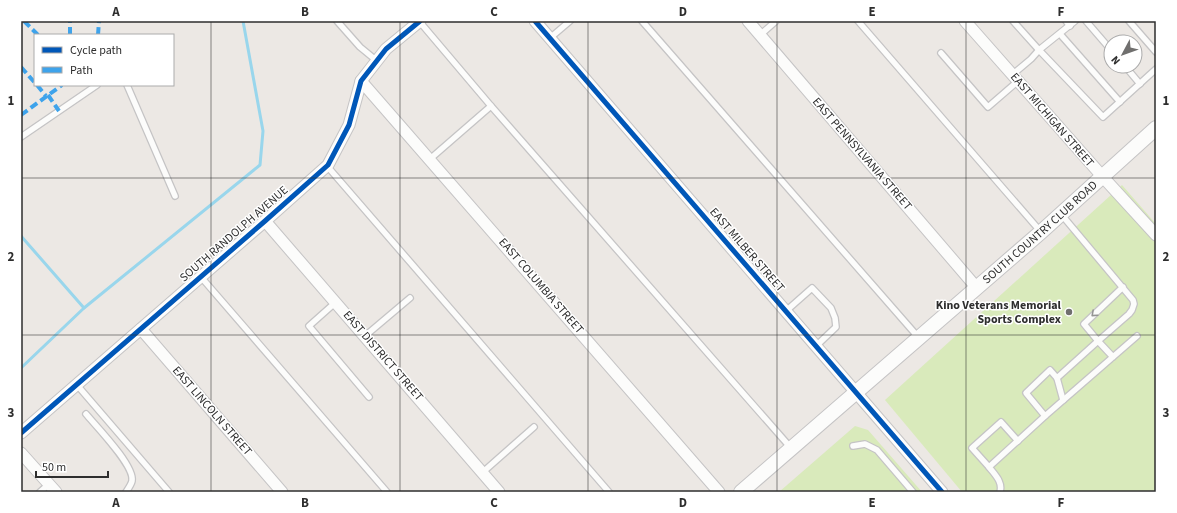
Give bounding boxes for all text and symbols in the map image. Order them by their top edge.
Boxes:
text: A [111,3,120,21]
text: B [301,3,309,21]
text: C [490,3,498,21]
text: D [679,3,687,21]
text: E [868,3,876,21]
text: F [1058,3,1065,21]
legend [34,34,174,86]
north arrow [1103,34,1143,74]
text: Cycle path [70,42,122,59]
text: N [1108,53,1124,68]
text: Path [70,62,93,79]
street label: EAST MICHIGAN STREET [1006,69,1098,171]
text: 1 [8,92,15,110]
text: 1 [1163,92,1170,110]
street label: EAST PENNSYLVANIA STREET [808,94,916,214]
street label: SOUTH COUNTRY CLUB ROAD [979,177,1101,288]
street label: SOUTH RANDOLPH AVENUE [176,182,292,286]
street label: EAST MILBER STREET [706,204,789,296]
street label: EAST COLUMBIA STREET [495,234,588,338]
text: 2 [8,248,15,266]
text: 2 [1163,248,1170,266]
place label: Kino Veterans Memorial Sports Complex [936,297,1062,328]
street label: EAST DISTRICT STREET [339,307,427,405]
marker: Kino Veterans Memorial Sports Complex [1064,307,1074,317]
one-way arrow [1091,309,1099,317]
street label: EAST LINCOLN STREET [168,363,256,460]
text: 3 [8,404,15,422]
text: 3 [1163,404,1170,422]
scale bar [36,453,108,479]
text: 50 m [42,459,66,476]
text: A [111,494,120,512]
text: B [301,494,309,512]
text: C [490,494,498,512]
text: D [679,494,687,512]
text: E [868,494,876,512]
text: F [1058,494,1065,512]

